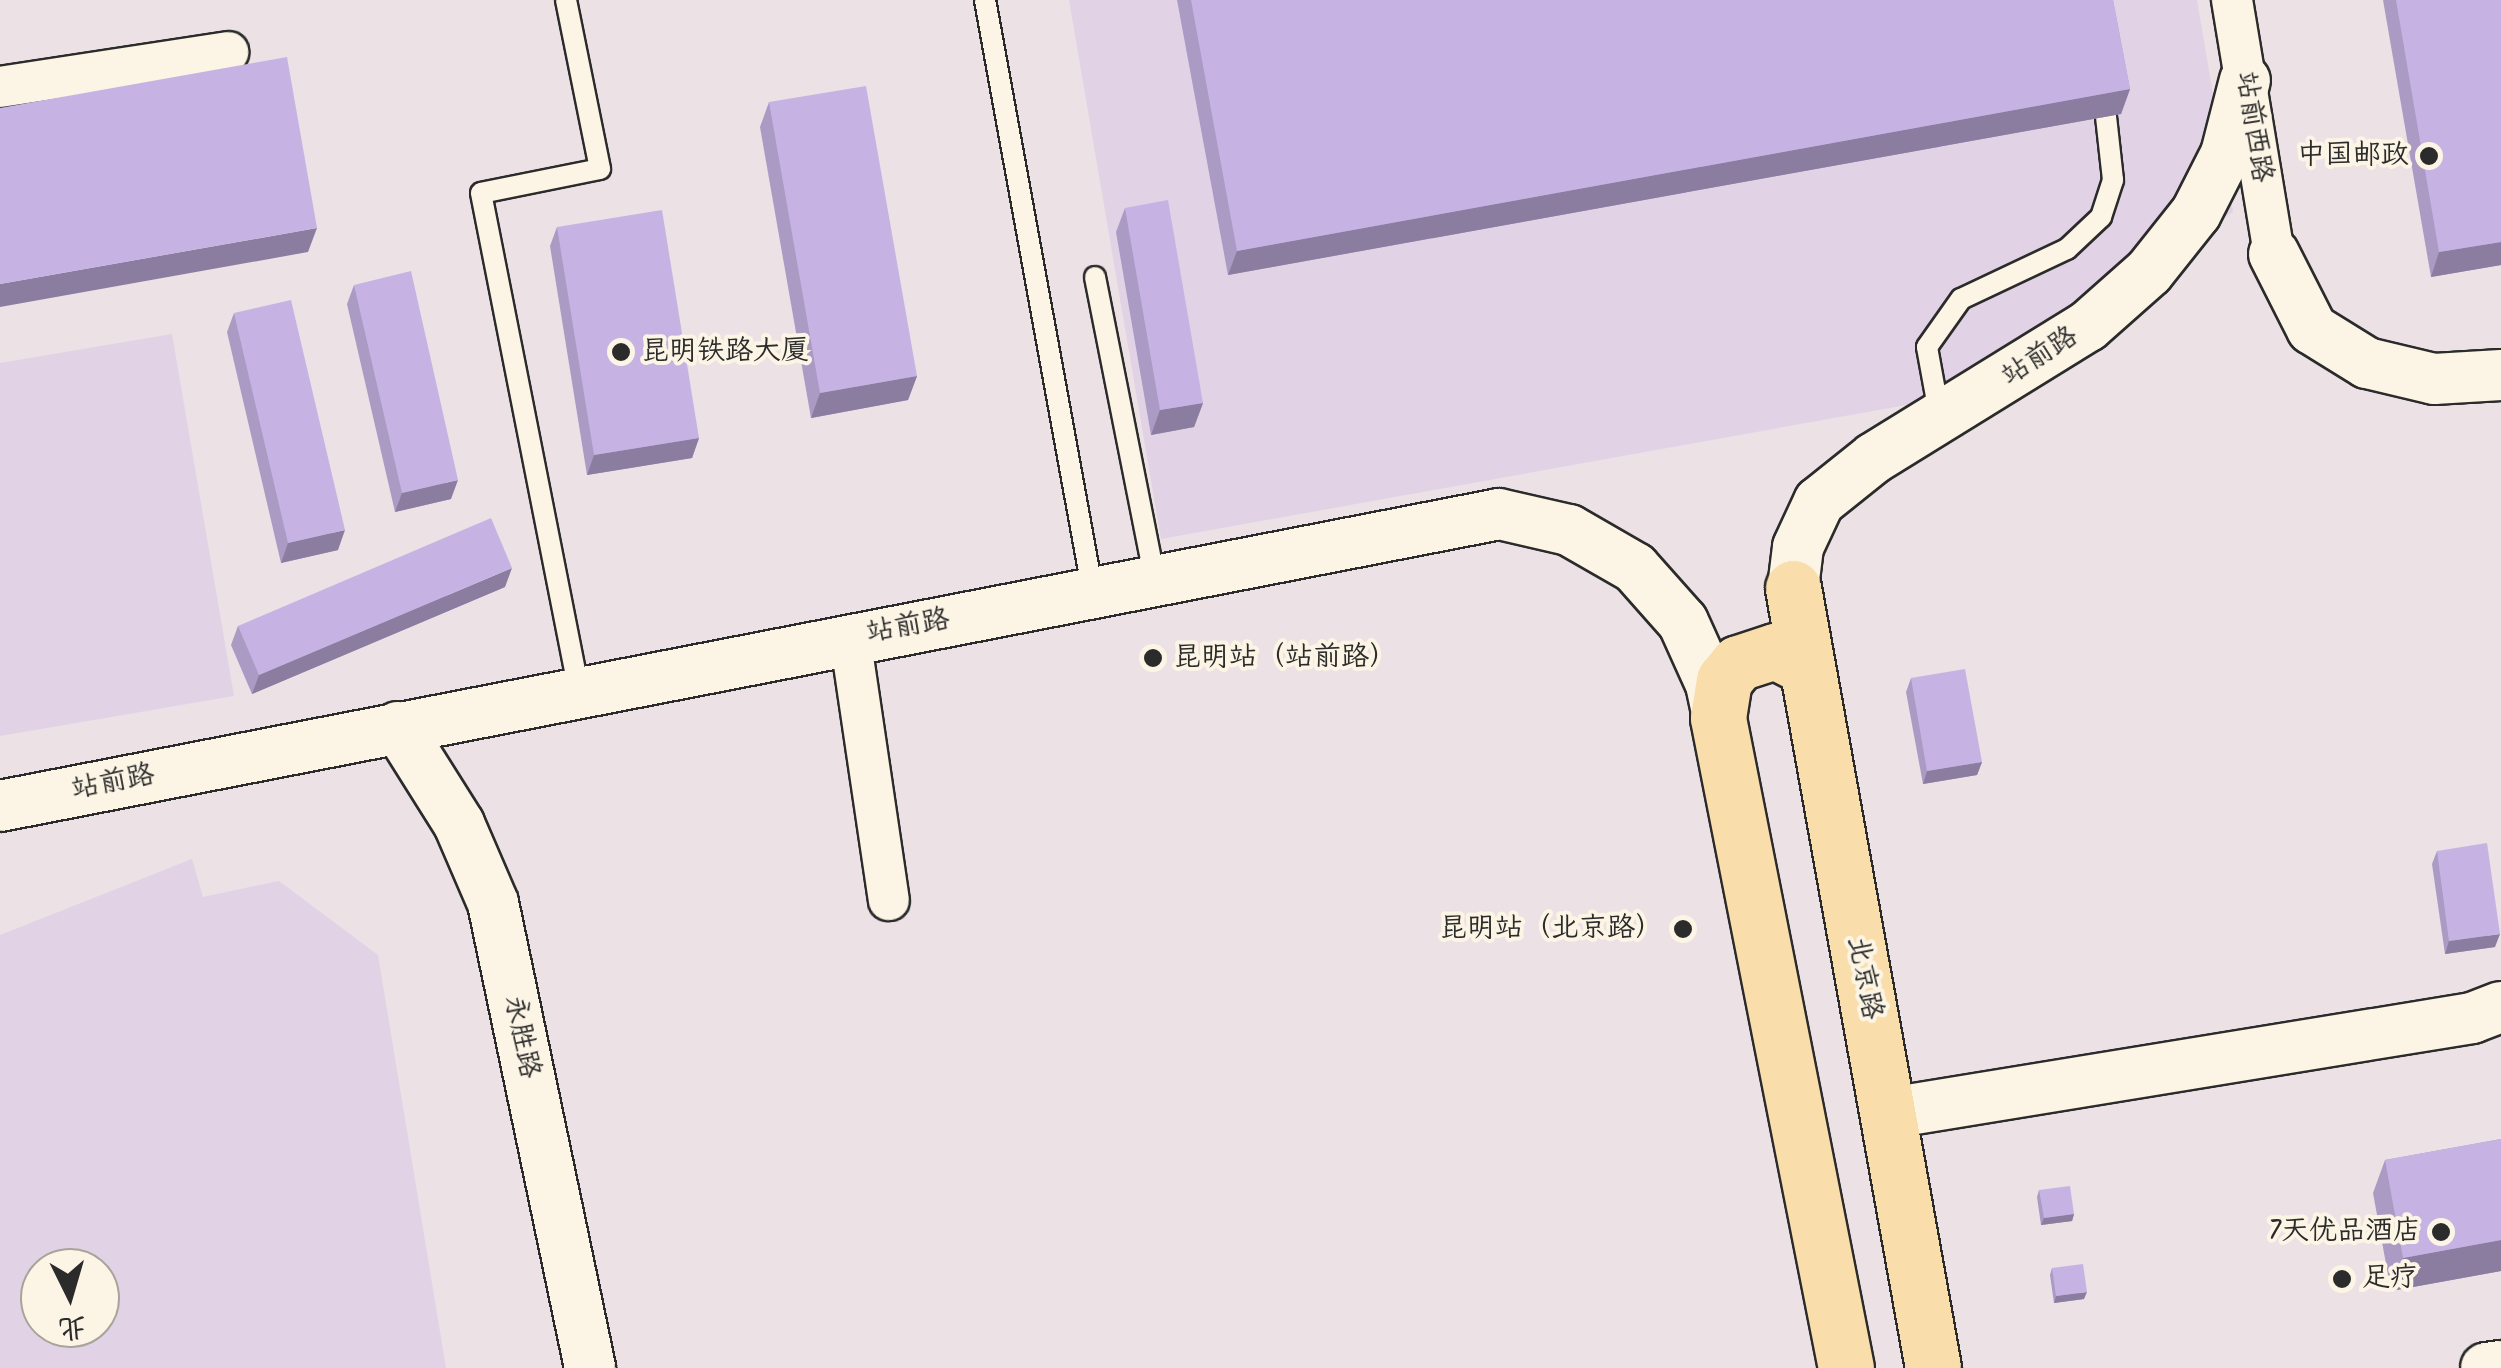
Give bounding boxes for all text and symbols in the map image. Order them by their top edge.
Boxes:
street label: 站前西路 [2228,69,2278,185]
place label: 中国邮政 [2297,139,2409,173]
marker: 中国邮政 [2418,145,2440,167]
street label: 站前路 [1996,320,2084,394]
place label: 昆明铁路大厦 [641,335,809,369]
marker: 昆明铁路大厦 [610,341,632,363]
street label: 站前路 [864,603,952,651]
place label: 昆明站（站前路） [1173,641,1397,675]
marker: 昆明站（站前路） [1142,647,1164,669]
street label: 站前路 [69,758,157,808]
place label: 昆明站（北京路） [1439,912,1663,946]
marker: 昆明站（北京路） [1672,918,1694,940]
street label: 北京路 [1839,934,1889,1022]
street label: 永胜路 [496,992,546,1082]
place label: 7天优品酒店 [2268,1215,2421,1249]
marker: 7天优品酒店 [2430,1221,2452,1243]
north arrow [20,1248,120,1348]
place label: 足疗 [2362,1262,2418,1296]
marker: 足疗 [2331,1268,2353,1290]
text: 北 [57,1303,88,1350]

